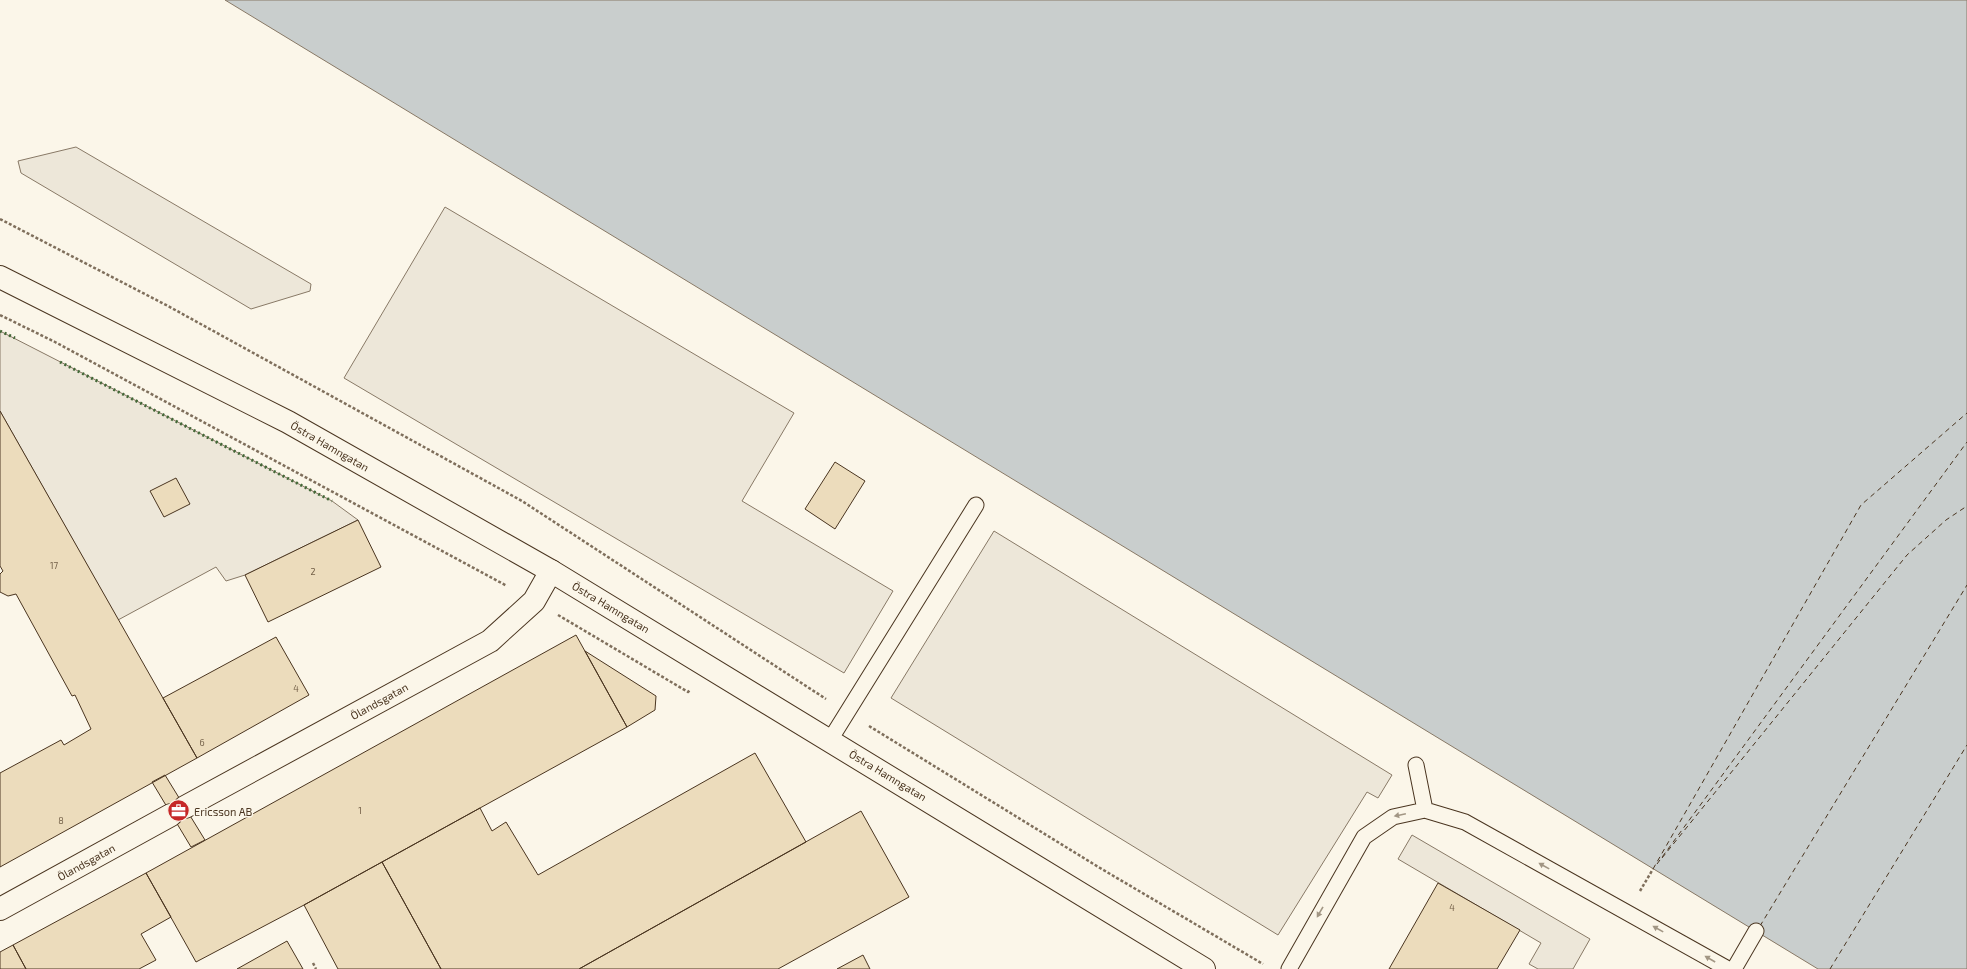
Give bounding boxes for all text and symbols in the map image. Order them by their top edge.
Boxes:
street label: Östra Hamngatan [289,417,372,474]
house number: 17 [50,560,58,571]
house number: 2 [310,566,316,577]
street label: Östra Hamngatan [570,578,653,635]
street label: Ölandsgatan [348,679,410,722]
house number: 4 [293,683,299,694]
house number: 6 [199,737,205,748]
street label: Östra Hamngatan [847,746,930,803]
office icon: Ericsson AB [165,798,191,824]
place label: Ericsson AB [194,805,253,818]
house number: 1 [358,805,362,816]
one-way arrow [1394,813,1406,819]
house number: 8 [58,815,64,826]
street label: Ölandsgatan [55,840,117,883]
one-way arrow [1539,863,1550,870]
house number: 4 [1449,902,1455,913]
one-way arrow [1317,906,1324,918]
one-way arrow [1652,926,1664,933]
one-way arrow [1704,955,1716,962]

